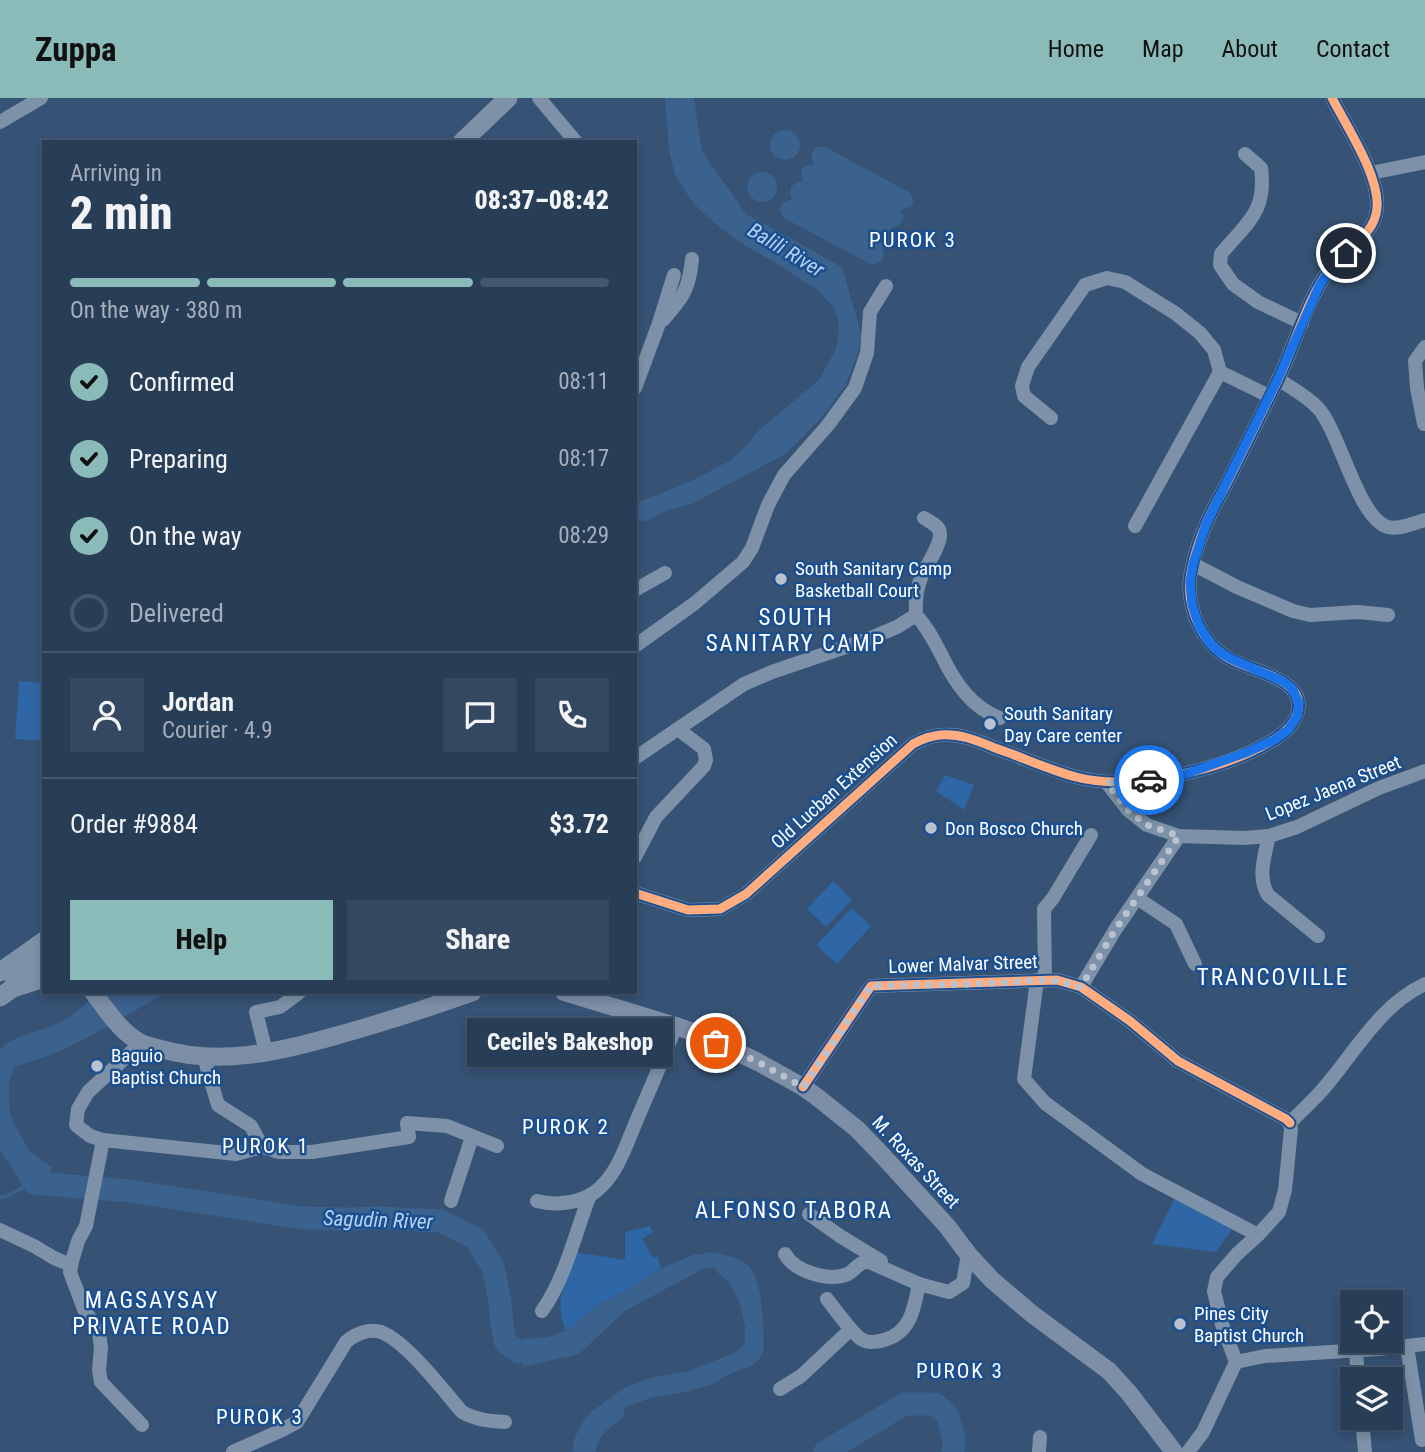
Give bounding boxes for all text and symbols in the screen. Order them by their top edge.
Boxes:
text: Zuppa [35,30,117,69]
text: Home [1048,35,1104,63]
text: Map [1142,35,1184,63]
text: About [1222,35,1278,63]
text: Contact [1316,35,1390,63]
text: Arriving in [70,160,162,187]
text: 08:37–08:42 [475,185,609,215]
text: 2 min [70,186,173,240]
water label: Balili River [744,218,829,282]
pin [1316,223,1376,283]
district label: PUROK 3 [869,228,957,252]
icon: home [1327,234,1365,272]
text: On the way · 380 m [70,297,242,324]
icon: check [70,363,108,401]
text: Confirmed [129,367,235,397]
text: 08:11 [558,368,609,395]
icon: check [70,440,108,478]
text: Preparing [129,444,228,474]
text: 08:17 [558,445,609,472]
icon: check [70,517,108,555]
text: On the way [129,521,242,551]
text: 08:29 [558,522,609,549]
place label: South Sanitary Camp Basketball Court [795,557,952,602]
marker: South Sanitary Camp Basketball Court [773,571,789,587]
text: Delivered [129,598,224,628]
district label: SOUTH SANITARY CAMP [706,604,886,657]
button: person [70,678,144,752]
button: chat [443,678,517,752]
button: phone [535,678,609,752]
text: Jordan [162,687,234,717]
place label: South Sanitary Day Care center [1004,702,1122,747]
marker: South Sanitary Day Care center [982,716,998,732]
text: Courier · 4.9 [162,717,273,744]
street label: Old Lucban Extension [766,728,902,854]
courier [1114,745,1184,815]
street label: Lopez Jaena Street [1262,750,1404,826]
icon: car [1130,761,1168,799]
text: Order #9884 [70,809,198,839]
text: $3.72 [549,809,609,839]
place label: Don Bosco Church [945,817,1083,840]
marker: Don Bosco Church [923,820,939,836]
button: Help [70,900,333,980]
button: Share [347,900,609,980]
street label: Lower Malvar Street [888,950,1038,978]
district label: TRANCOVILLE [1197,964,1349,991]
pin [686,1013,746,1073]
callout: Cecile's Bakeshop [468,1018,674,1068]
icon: bag [697,1024,735,1062]
text: Cecile's Bakeshop [487,1029,653,1056]
place label: Baguio Baptist Church [111,1044,221,1089]
marker: Baguio Baptist Church [89,1058,105,1074]
street label: M. Roxas Street [867,1111,965,1213]
district label: PUROK 2 [522,1115,610,1139]
district label: PUROK 1 [222,1134,310,1158]
district label: ALFONSO TABORA [695,1197,893,1224]
water label: Sagudin River [323,1206,434,1234]
district label: MAGSAYSAY PRIVATE ROAD [72,1287,232,1340]
map controls [1340,1290,1403,1430]
button: locate [1340,1290,1403,1353]
place label: Pines City Baptist Church [1194,1302,1304,1347]
marker: Pines City Baptist Church [1172,1316,1188,1332]
district label: PUROK 3 [916,1359,1004,1383]
button: layers [1340,1367,1403,1430]
district label: PUROK 3 [216,1405,304,1429]

